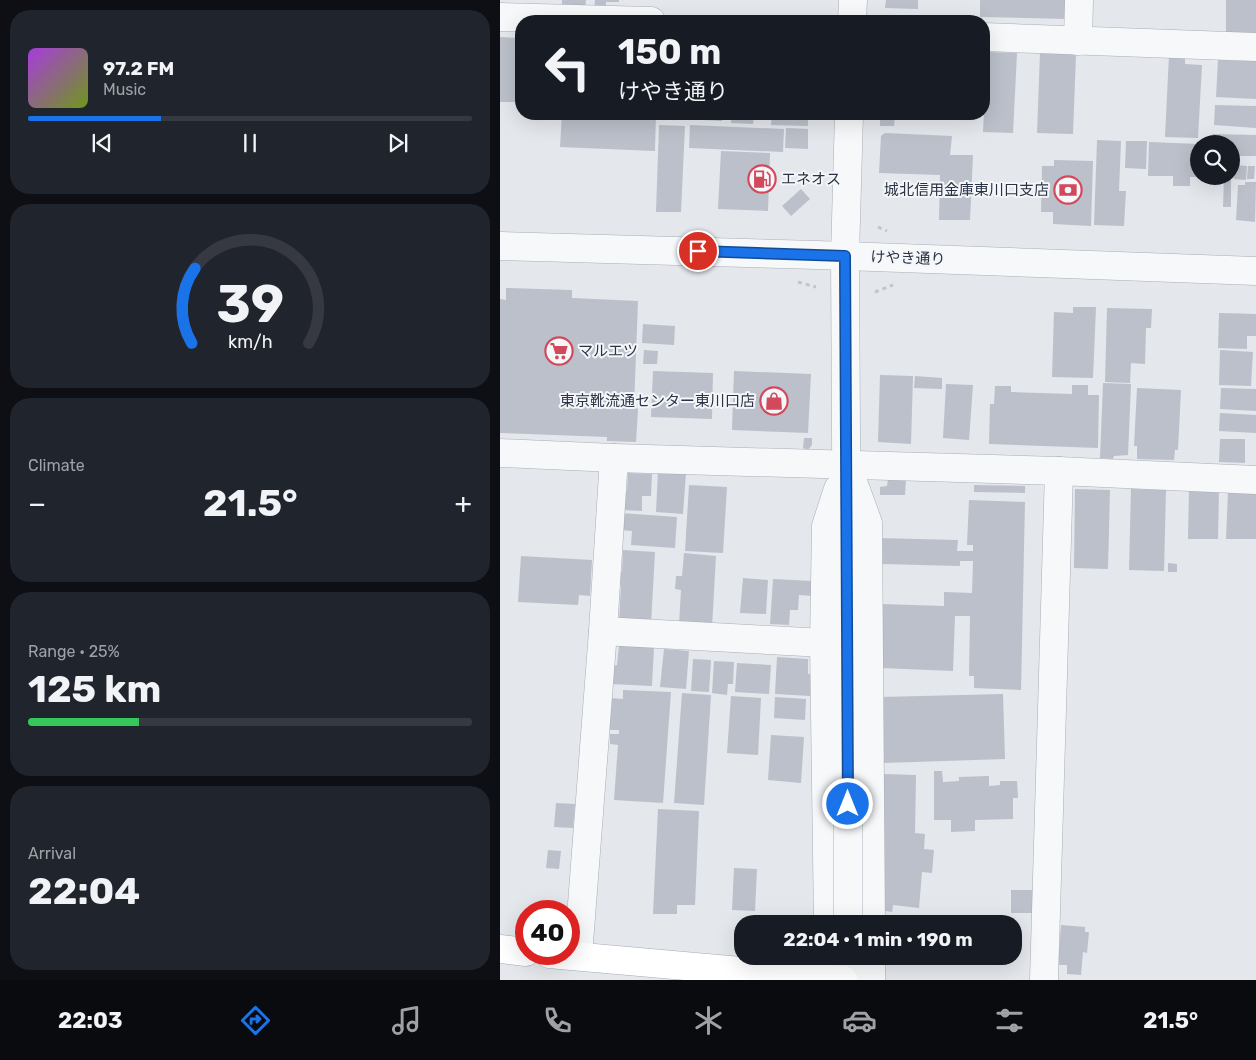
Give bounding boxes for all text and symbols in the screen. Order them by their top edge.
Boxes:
text: 150 m [618,31,721,73]
icon: left [535,35,600,100]
text: 97.2 FM [103,57,174,80]
text: けやき通り [618,78,728,105]
text: Music [103,80,146,99]
icon: previous [88,129,116,157]
icon: pause [236,129,264,157]
icon: next [384,129,412,157]
map controls [1190,135,1240,185]
button: search [1190,135,1240,185]
fuel station icon: エネオス [747,164,777,194]
place label: エネオス [781,170,841,188]
bank icon: 城北信用金庫東川口支店 [1053,175,1083,205]
place label: 城北信用金庫東川口支店 [884,181,1049,199]
pin [677,230,719,272]
icon: arrive [684,237,712,265]
street label: けやき通り [870,248,946,268]
text: 39 [216,273,284,335]
text: km/h [228,331,272,352]
supermarket icon: マルエツ [544,336,574,366]
place label: マルエツ [578,342,638,360]
shop icon: 東京靴流通センター東川口店 [759,386,789,416]
place label: 東京靴流通センター東川口店 [560,392,755,410]
text: Climate [28,456,85,475]
text: 21.5° [203,480,298,526]
text: − [28,487,46,520]
text: + [455,487,472,520]
text: Range · 25% [28,642,120,661]
text: 125 km [28,666,161,712]
position arrow [821,777,873,829]
text: Arrival [28,844,76,863]
text: 22:04 [28,868,140,914]
speed limit sign: 40 [515,900,580,965]
text: 22:04 · 1 min · 190 m [783,928,973,951]
icon: directions [238,1003,273,1038]
icon: music [389,1003,424,1038]
icon: phone [540,1003,575,1038]
icon: climate [691,1003,726,1038]
icon: car [842,1003,877,1038]
icon: filters [992,1003,1027,1038]
text: 22:03 [58,1007,122,1034]
text: 21.5° [1143,1007,1198,1034]

